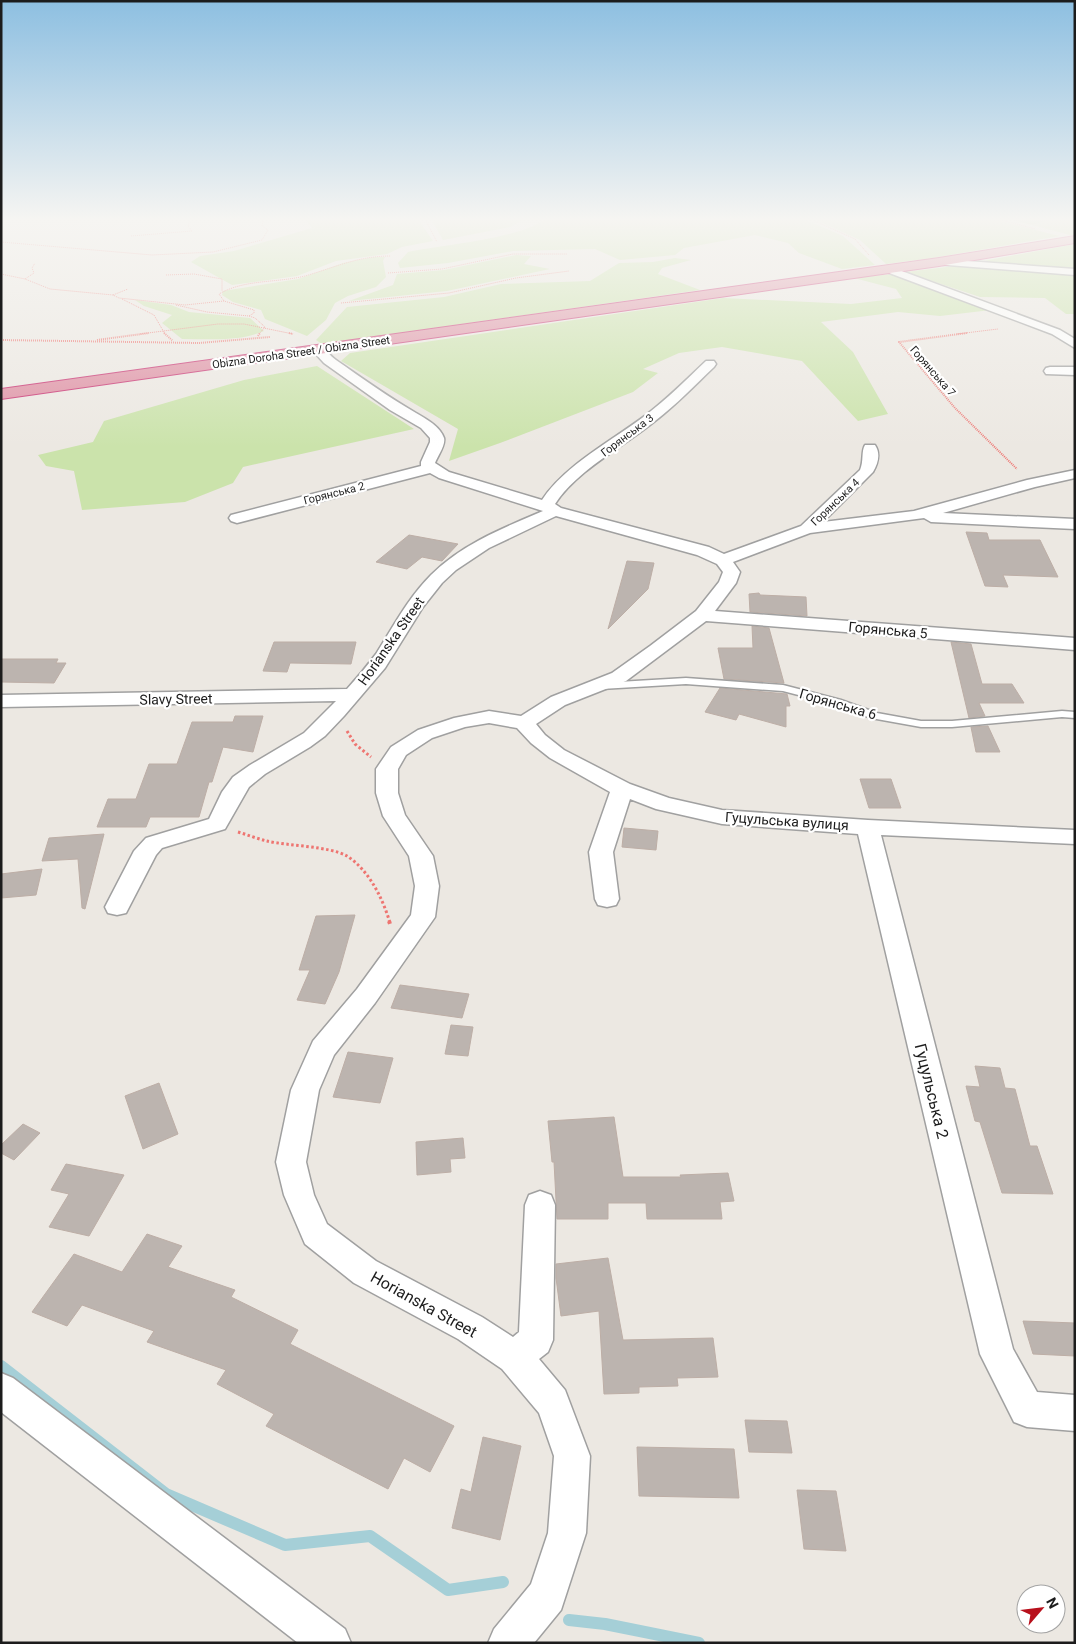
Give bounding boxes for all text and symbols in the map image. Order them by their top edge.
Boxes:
street label: Obizna Doroha Street / Obizna Street [211,334,391,371]
street label: Горянська 7 [907,343,958,399]
street label: Горянська 3 [598,411,656,459]
street label: Горянська 4 [808,476,862,529]
street label: Горянська 2 [302,480,366,507]
street label: Horianska Street [355,594,428,688]
street label: Горянська 5 [848,619,928,641]
street label: Горянська 6 [798,685,879,723]
street label: Slavy Street [139,690,213,708]
street label: Гуцульська вулиця [725,809,849,833]
street label: Гуцульська 2 [911,1042,953,1141]
street label: Horianska Street [367,1267,480,1342]
north arrow [1016,1584,1066,1634]
text: N [1043,1595,1062,1611]

